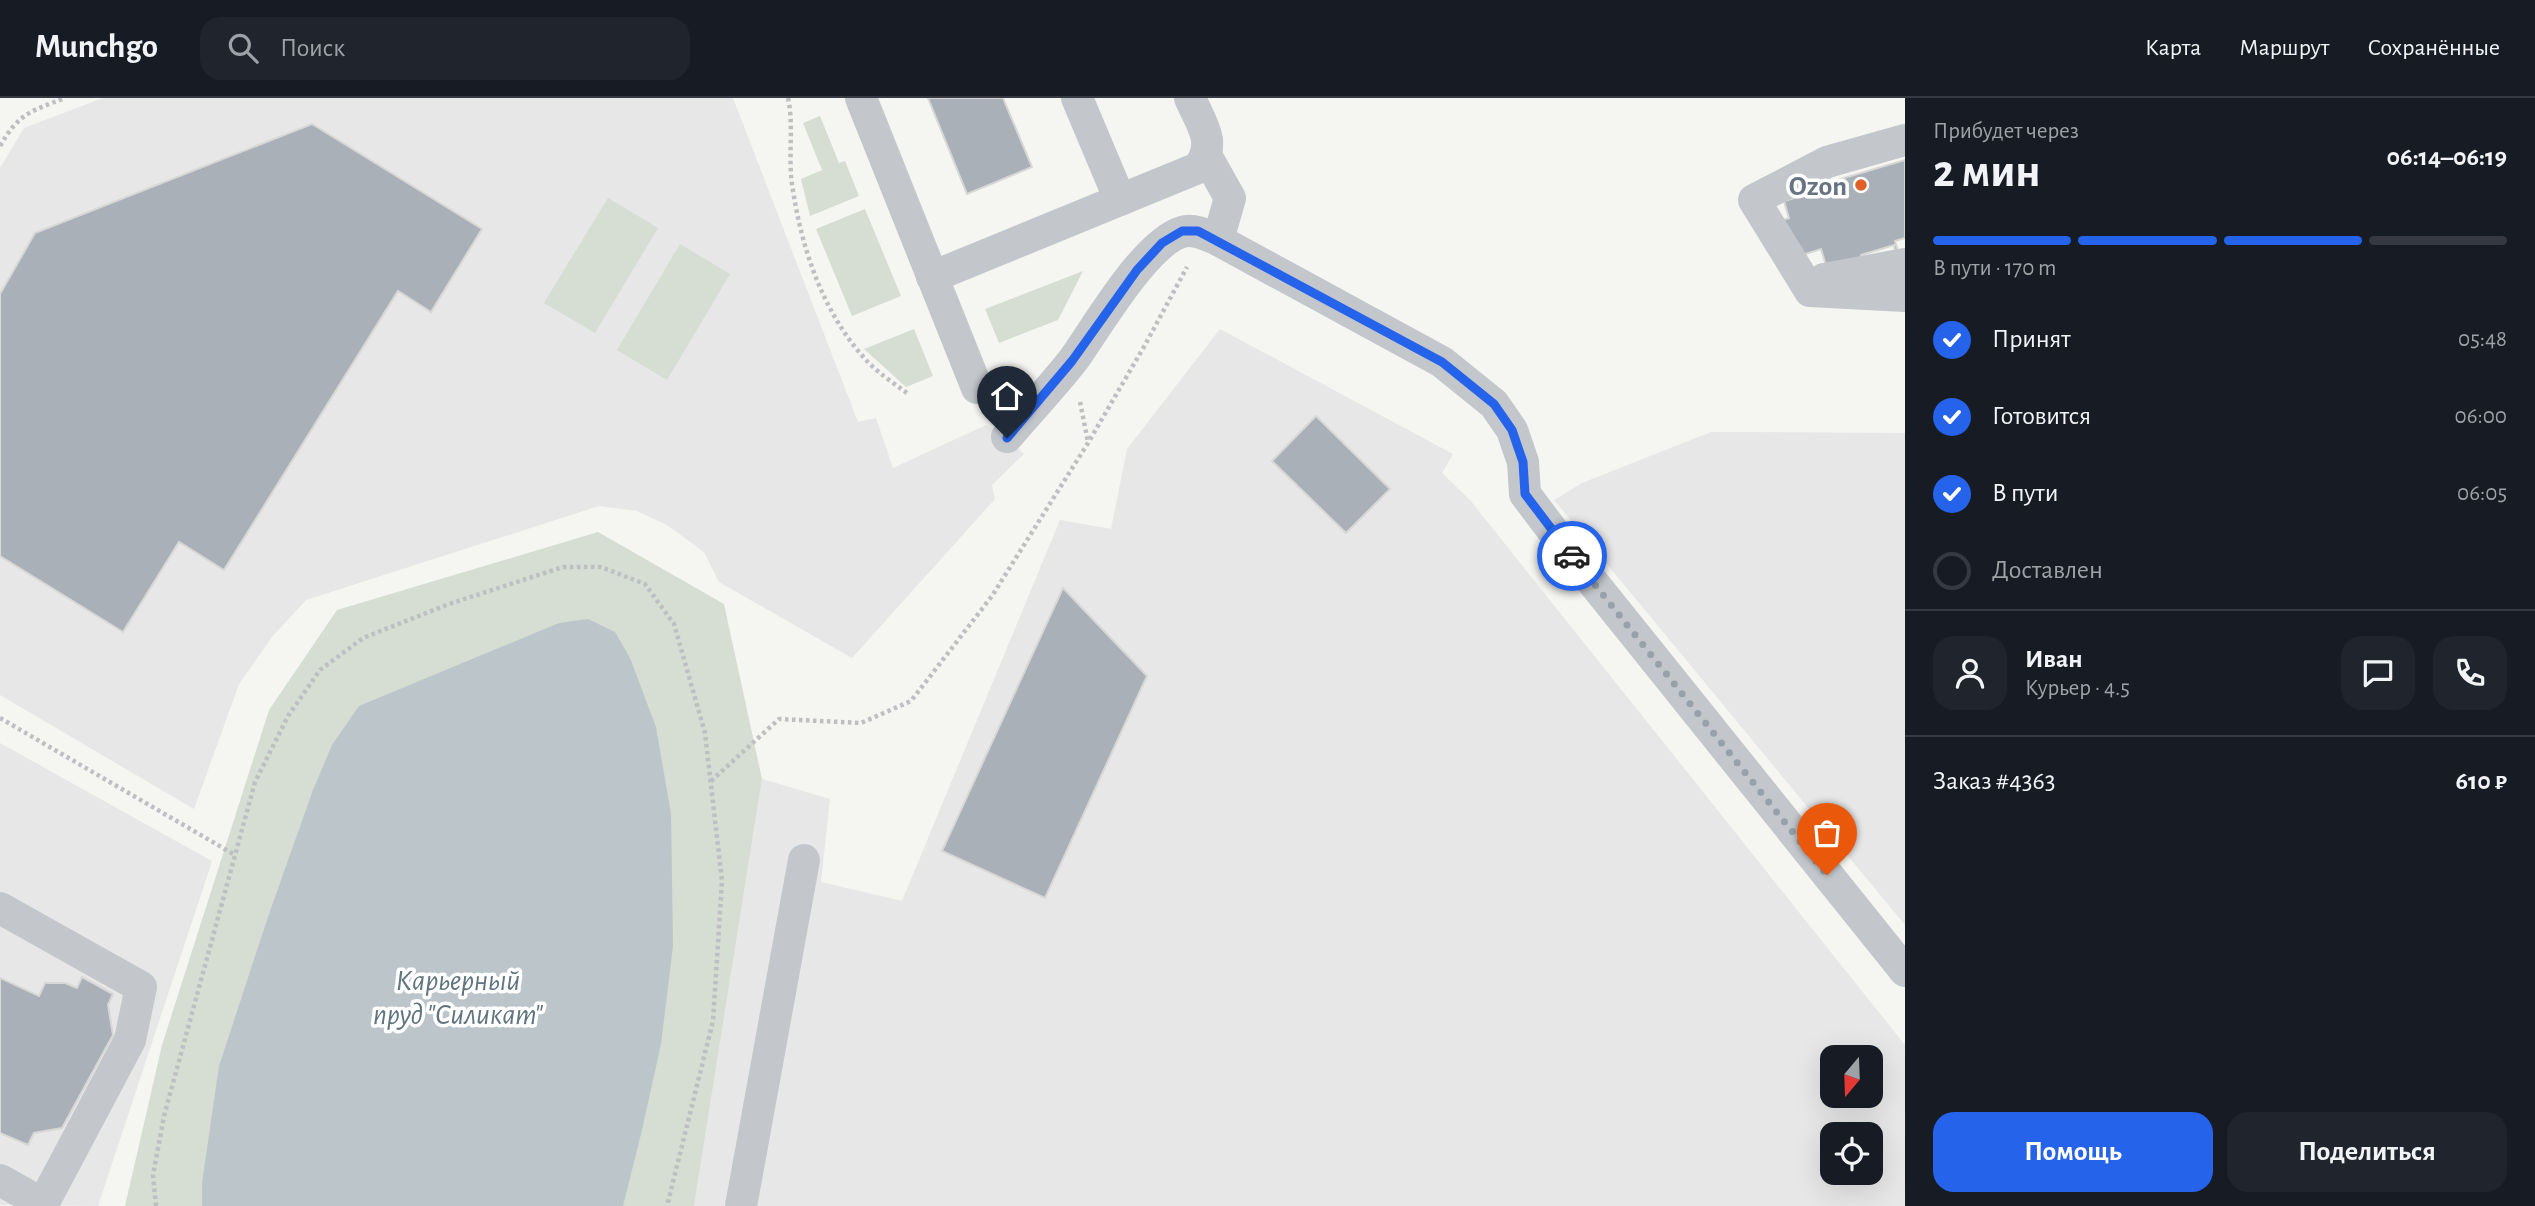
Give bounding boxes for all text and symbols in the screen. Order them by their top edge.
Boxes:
search box [200,17,690,80]
icon: search [224,29,262,67]
text: Munchgo [35,31,158,64]
text: Поиск [280,35,345,61]
text: Карта [2145,36,2201,60]
text: Маршрут [2239,36,2329,60]
text: Сохранённые [2367,36,2500,60]
text: Прибудет через [1933,120,2079,143]
text: 06:14–06:19 [2387,144,2507,170]
text: 2 мин [1933,149,2041,195]
place label: Ozon [1789,173,1847,201]
marker: Ozon [1853,177,1869,193]
text: В пути · 170 m [1933,257,2057,280]
icon: check [1933,321,1971,359]
text: Принят [1992,326,2071,352]
text: 05:48 [2458,328,2507,351]
pin [977,366,1037,438]
icon: home [988,377,1026,415]
icon: check [1933,398,1971,436]
text: Готовится [1992,403,2091,429]
text: 06:00 [2454,405,2507,428]
icon: check [1933,475,1971,513]
text: В пути [1992,480,2058,506]
text: 06:05 [2457,482,2507,505]
courier [1537,521,1607,591]
icon: car [1553,537,1591,575]
text: Доставлен [1992,557,2103,583]
button: person [1933,636,2007,710]
button: chat [2341,636,2415,710]
button: phone [2433,636,2507,710]
text: Иван [2025,646,2083,672]
text: Курьер · 4.5 [2025,677,2130,700]
text: Заказ #4363 [1933,768,2055,794]
text: 610 ₽ [2455,768,2507,794]
pin [1797,803,1857,875]
icon: bag [1808,814,1846,852]
water label: Карьерный пруд "Силикат" [373,966,544,1030]
north arrow [1820,1045,1883,1108]
map controls [1820,1045,1883,1185]
button: Помощь [1933,1112,2213,1192]
button: Поделиться [2227,1112,2507,1192]
button: locate [1820,1122,1883,1185]

